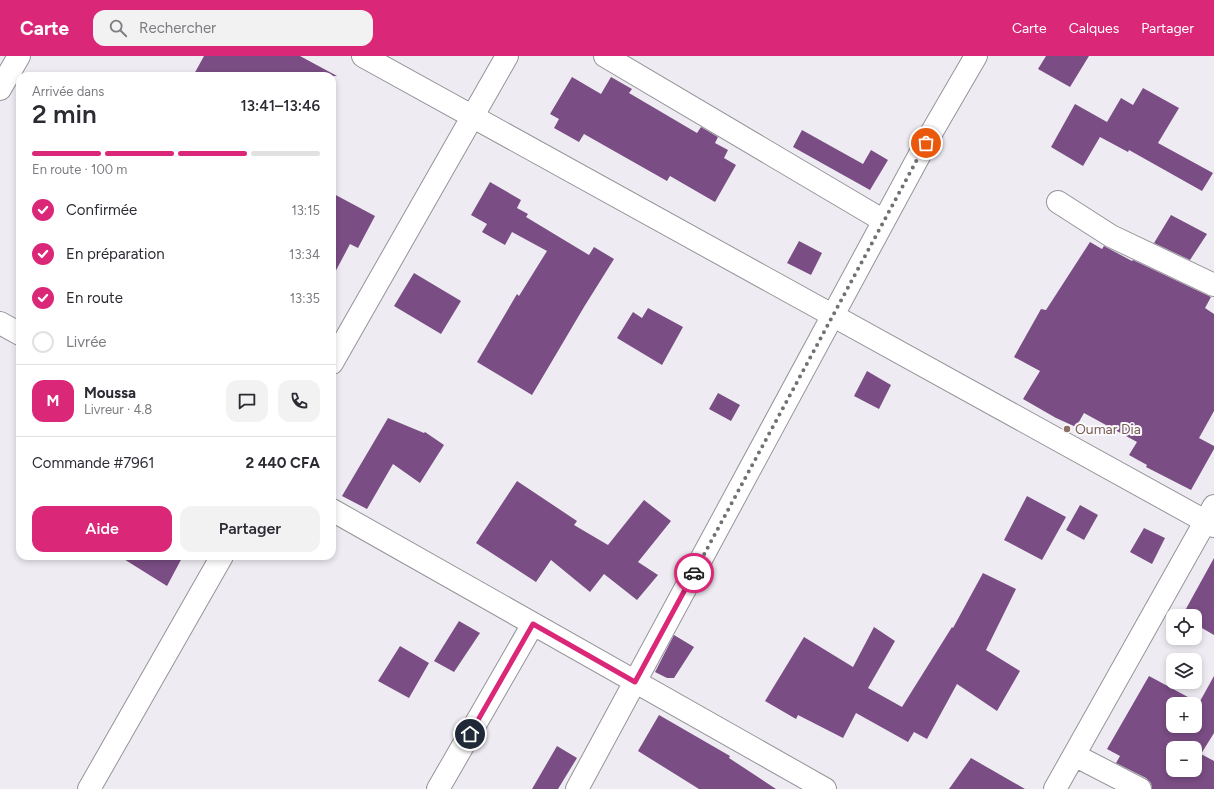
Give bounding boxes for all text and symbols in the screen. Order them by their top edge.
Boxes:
search box [93,10,373,46]
text: Carte [20,17,69,40]
icon: search [107,17,129,39]
text: Rechercher [139,19,216,37]
text: Carte [1012,20,1047,37]
text: Calques [1069,20,1119,37]
text: Partager [1141,20,1194,37]
text: Arrivée dans [32,84,104,99]
text: 13:41–13:46 [240,97,320,115]
text: 2 min [32,98,97,130]
pin [909,126,943,160]
icon: bag [915,132,937,154]
text: En route · 100 m [32,162,127,177]
icon: check [32,199,54,221]
text: Confirmée [66,201,137,219]
text: 13:15 [291,203,320,218]
icon: check [32,243,54,265]
text: En préparation [66,245,165,263]
text: 13:34 [289,247,320,262]
icon: check [32,287,54,309]
text: En route [66,289,123,307]
text: 13:35 [290,291,320,306]
text: Livrée [66,333,107,351]
button: chat [226,380,268,422]
button: phone [278,380,320,422]
text: Moussa [84,384,136,402]
text: M [47,392,59,410]
text: Livreur · 4.8 [84,402,152,417]
place label: Oumar Dia [1075,421,1141,438]
marker: Oumar Dia [1062,424,1072,434]
text: Commande #7961 [32,454,154,472]
text: 2 440 CFA [246,454,320,472]
button: Aide [32,506,172,552]
button: Partager [180,506,320,552]
courier [674,553,714,593]
icon: car [683,562,705,584]
map controls [1166,609,1202,777]
button: locate [1166,609,1202,645]
button: layers [1166,653,1202,689]
button: + [1166,697,1202,733]
pin [453,717,487,751]
icon: home [459,723,481,745]
button: − [1166,741,1202,777]

